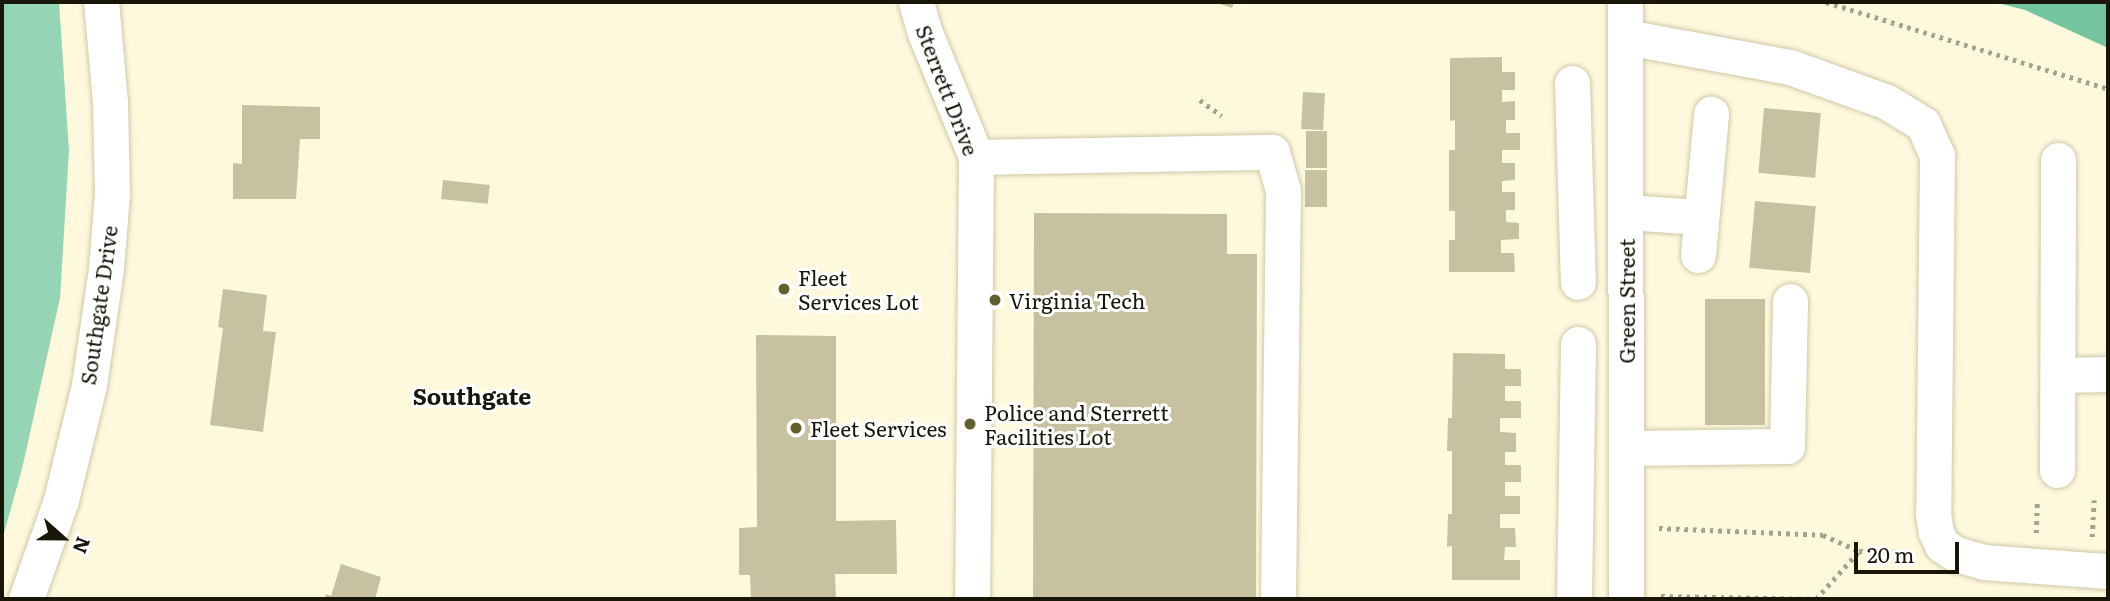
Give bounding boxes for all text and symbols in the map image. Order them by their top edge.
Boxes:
street label: Sterrett Drive [912,21,984,159]
street label: Southgate Drive [74,224,122,386]
street label: Green Street [1613,238,1639,364]
place label: Fleet Services Lot [798,264,919,314]
marker: Fleet Services Lot [776,281,792,297]
place label: Virginia Tech [1009,287,1145,313]
marker: Virginia Tech [987,292,1003,308]
district label: Southgate [413,381,531,409]
place label: Police and Sterrett Facilities Lot [984,399,1169,449]
place label: Fleet Services [810,415,947,441]
marker: Police and Sterrett Facilities Lot [962,416,978,432]
marker: Fleet Services [788,420,804,436]
north arrow [28,503,98,573]
scale bar [1858,528,1963,572]
text: N [67,533,99,558]
text: 20 m [1867,538,1914,569]

